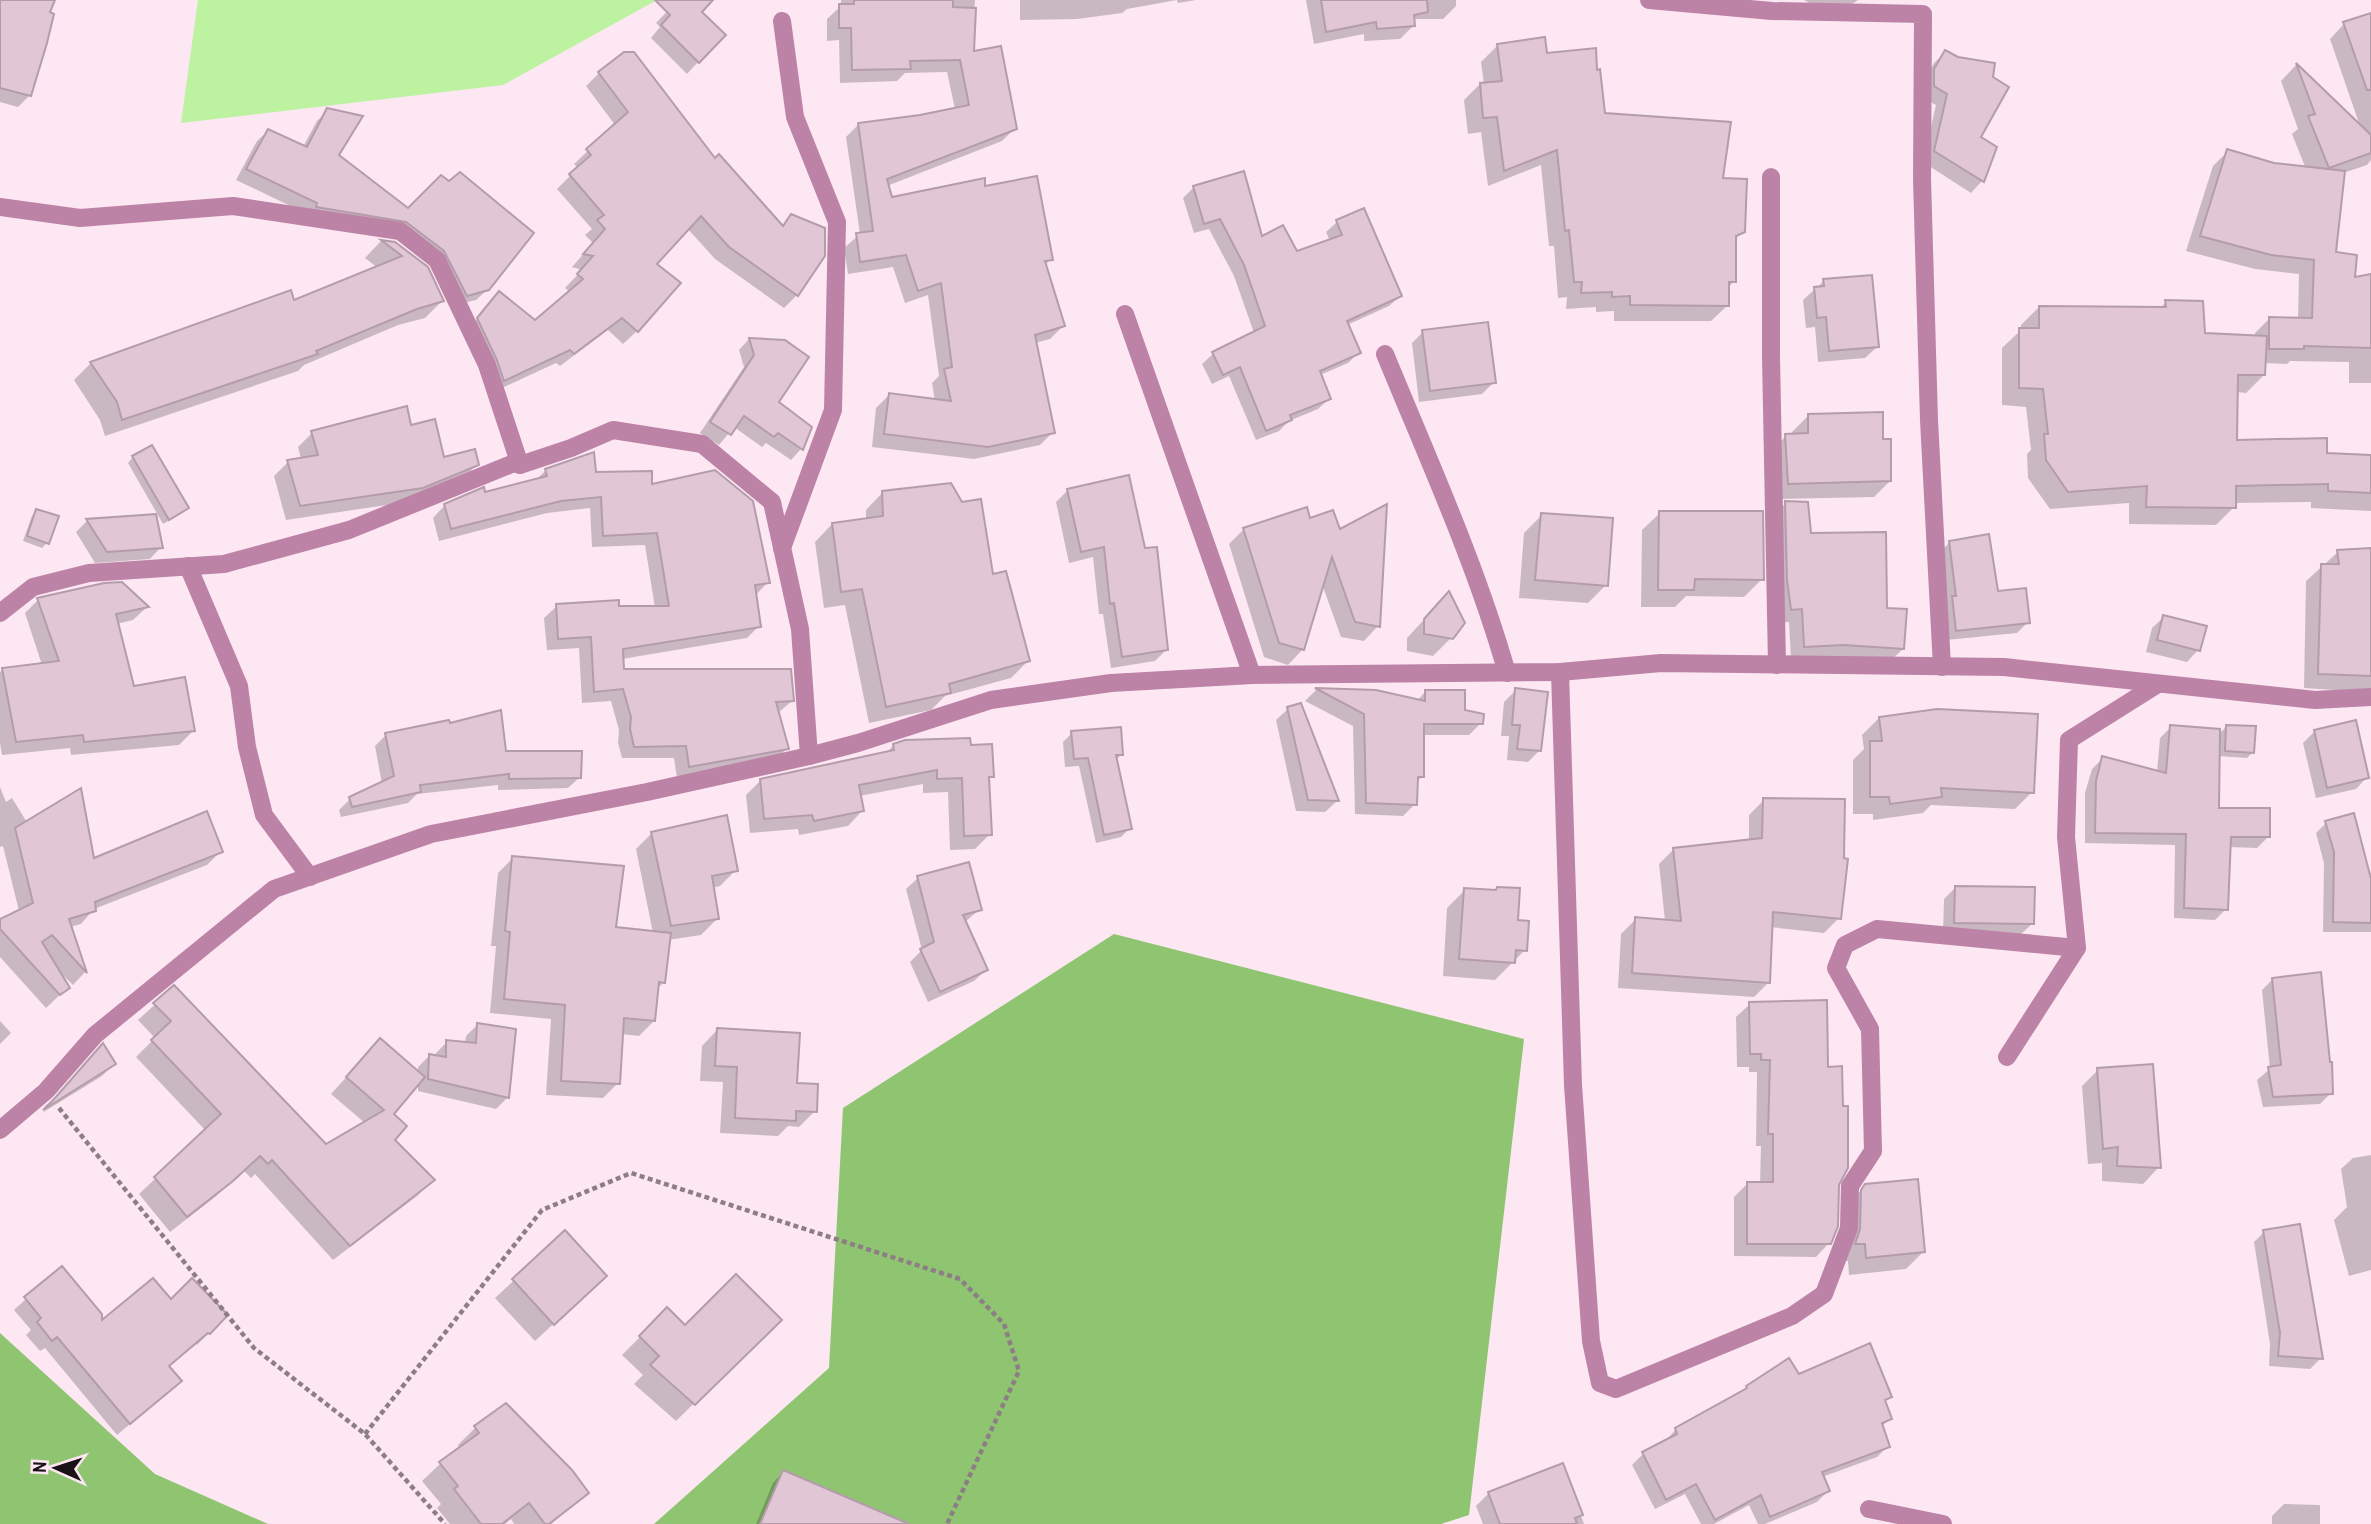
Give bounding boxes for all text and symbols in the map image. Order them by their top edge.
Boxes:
north arrow [21,1433,91,1503]
text: N [26,1461,52,1473]

